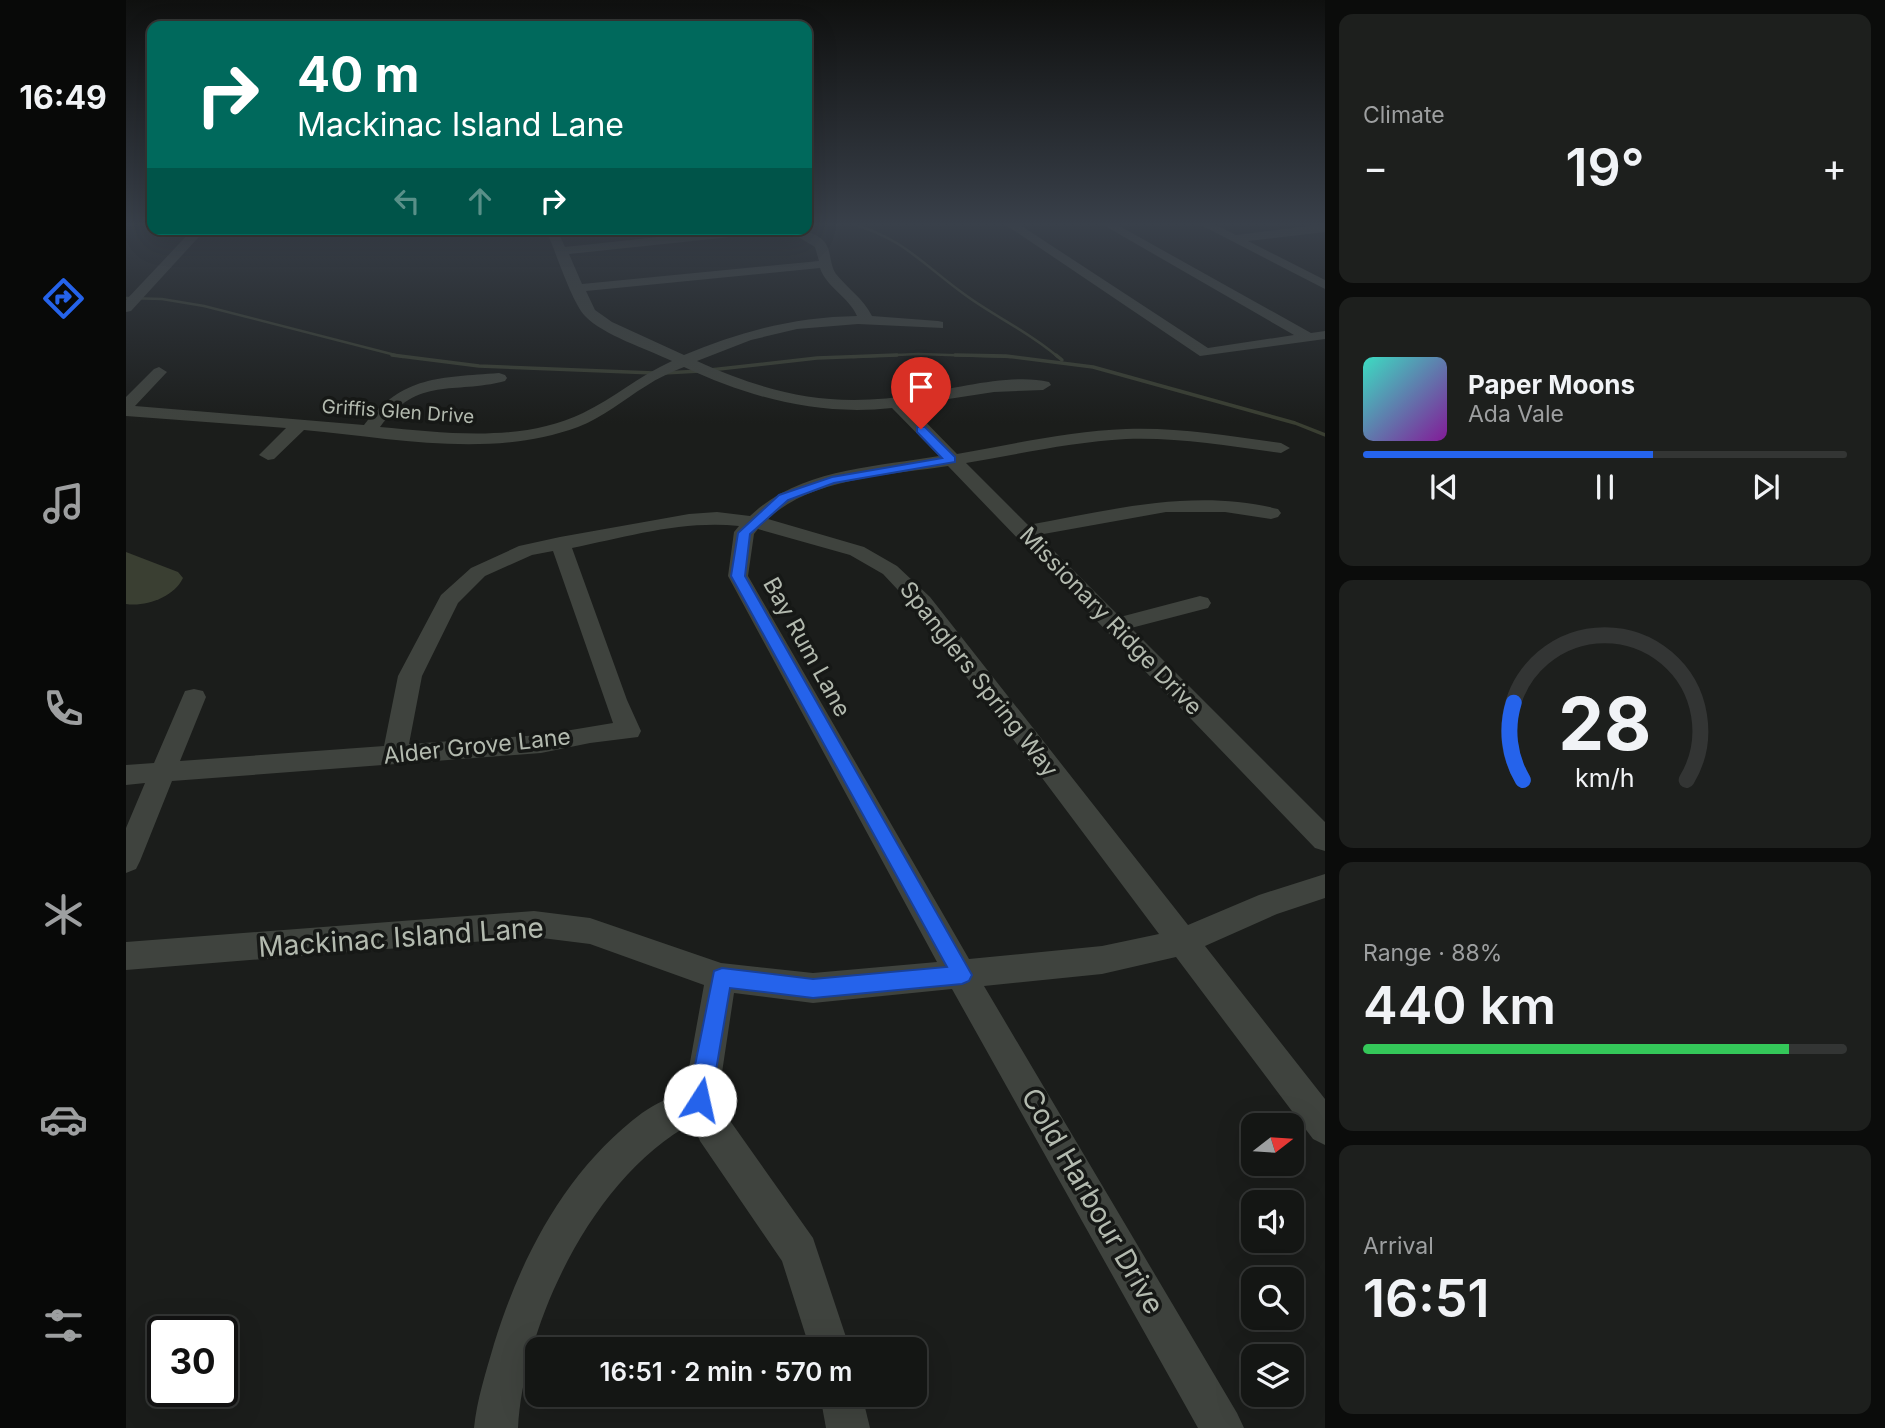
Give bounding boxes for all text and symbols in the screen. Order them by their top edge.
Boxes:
text: 40 m [297,45,420,104]
icon: right [182,49,273,140]
text: 16:49 [19,78,107,117]
text: Climate [1363,101,1445,129]
text: Mackinac Island Lane [297,105,624,144]
text: 19° [1565,136,1645,199]
text: − [1363,144,1388,190]
text: + [1822,144,1847,190]
icon: left [388,182,426,220]
icon: ahead [461,182,499,220]
icon: right [534,182,572,220]
icon: directions [39,274,88,323]
pin [891,357,951,429]
icon: arrive [902,368,940,406]
text: Paper Moons [1468,369,1635,400]
street label: Griffis Glen Drive [321,395,475,428]
text: Ada Vale [1468,400,1564,428]
icon: previous [1425,468,1463,506]
icon: pause [1586,468,1624,506]
icon: next [1747,468,1785,506]
icon: music [39,479,88,528]
street label: Missionary Ridge Drive [1014,521,1208,721]
street label: Bay Rum Lane [757,572,857,722]
street label: Spanglers Spring Way [894,576,1064,782]
text: 28 [1558,679,1652,768]
icon: phone [39,684,88,733]
street label: Alder Grove Lane [382,722,572,770]
text: km/h [1575,763,1635,793]
icon: climate [39,890,88,939]
street label: Mackinac Island Lane [257,910,545,964]
text: Range · 88% [1363,939,1502,967]
text: 440 km [1363,974,1556,1037]
position arrow [663,1063,737,1137]
street label: Cold Harbour Drive [1015,1082,1171,1320]
icon: car [39,1095,88,1144]
north arrow [1241,1113,1304,1176]
map controls [1241,1113,1304,1407]
button: sound [1241,1190,1304,1253]
text: Arrival [1363,1232,1434,1260]
button: search [1241,1267,1304,1330]
text: 16:51 [1363,1267,1490,1330]
icon: filters [39,1301,88,1350]
speed limit sign: 30 [147,1316,238,1407]
button: layers [1241,1344,1304,1407]
text: 16:51 · 2 min · 570 m [600,1356,852,1387]

